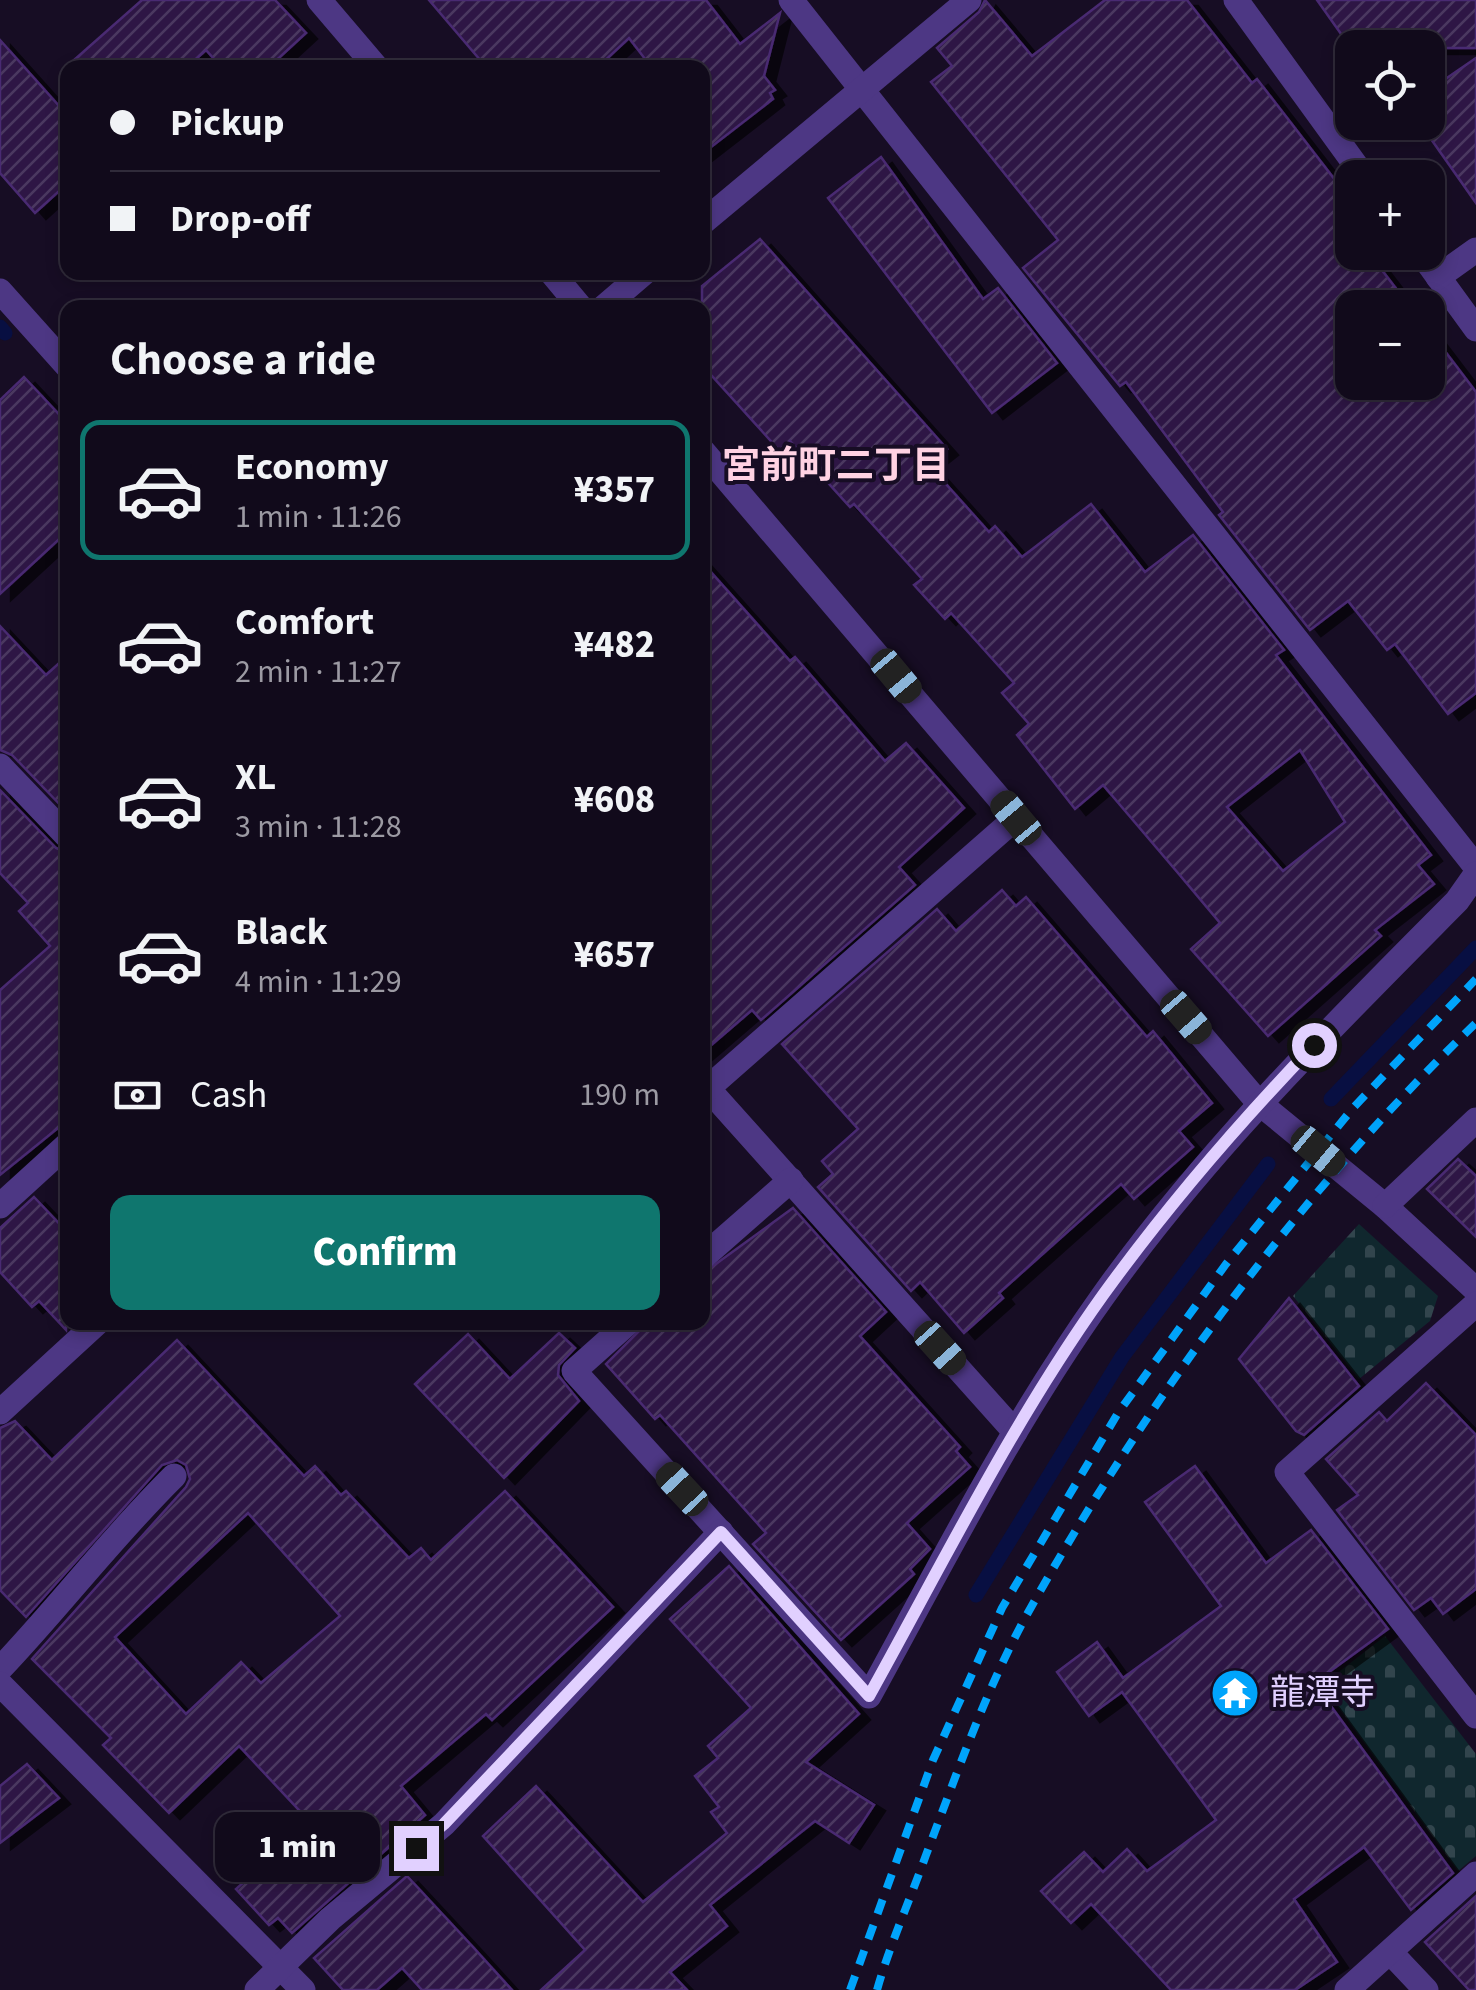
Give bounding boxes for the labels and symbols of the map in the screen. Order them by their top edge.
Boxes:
district label: 宮前町二丁目 [722,439,950,493]
car [865,643,927,709]
car [985,785,1047,851]
car [1155,985,1217,1049]
route start [1292,1023,1337,1068]
car [1285,1120,1351,1182]
car [909,1316,971,1380]
car [651,1457,713,1521]
temple icon: 龍潭寺 [1209,1667,1261,1719]
place label: 龍潭寺 [1270,1668,1375,1718]
callout: 1 min [216,1813,381,1883]
route end [394,1826,439,1871]

